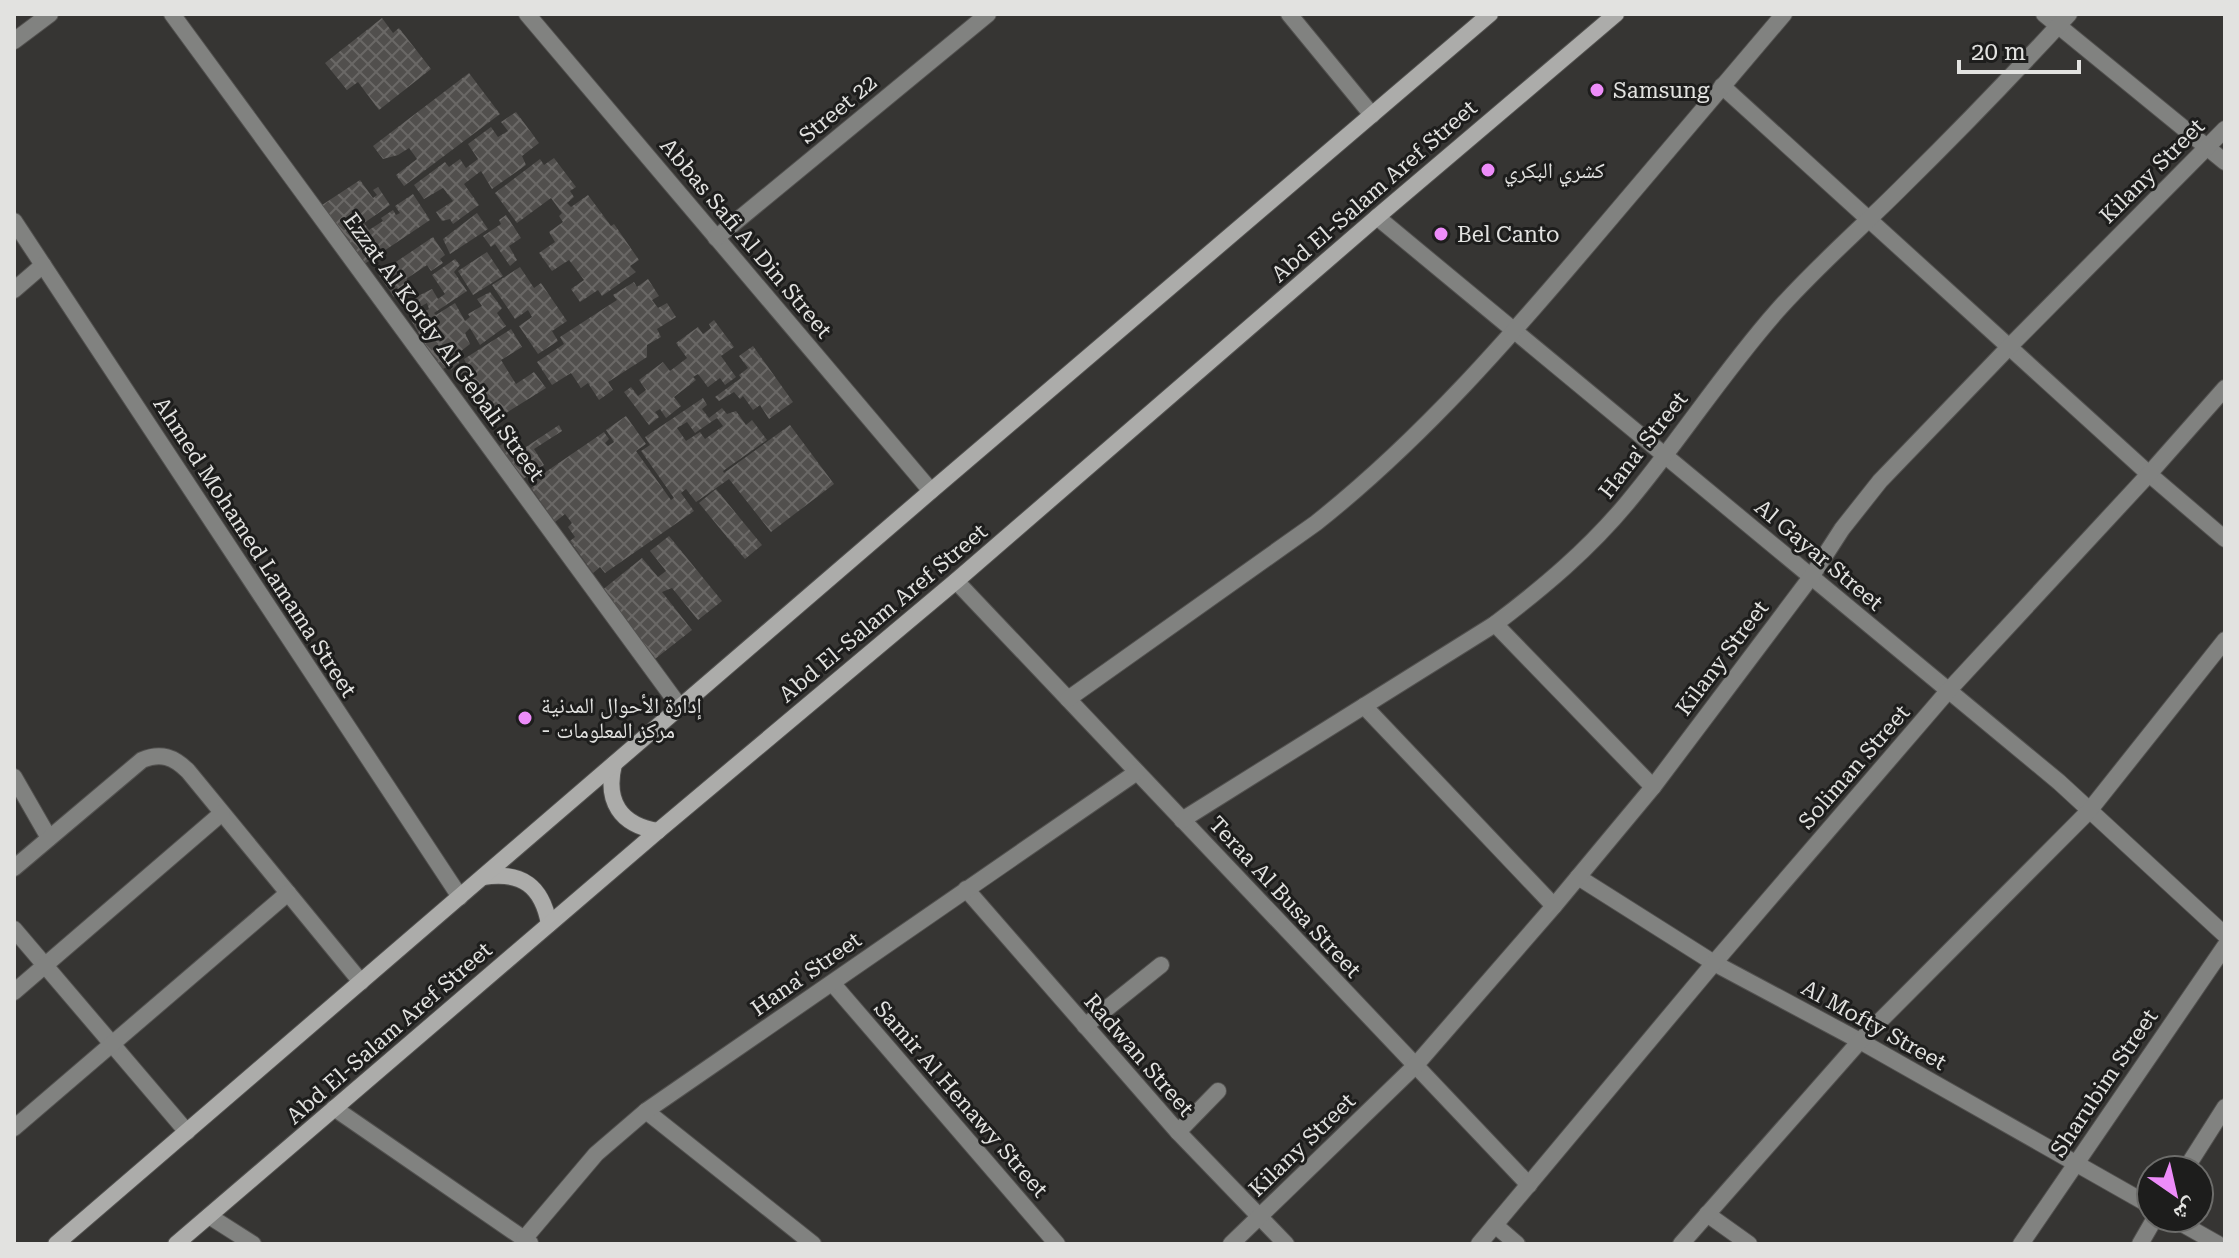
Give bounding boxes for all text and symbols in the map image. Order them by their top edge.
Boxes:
scale bar [1959,24,2079,74]
text: 20 m [1971,38,2026,66]
street label: Street 22 [794,69,882,149]
place label: Samsung [1613,78,1710,103]
marker: Samsung [1588,81,1606,99]
street label: Abd El-Salam Aref Street [1266,95,1482,287]
street label: Kilany Street [2095,114,2209,228]
street label: Abbas Safi Al Din Street [655,133,837,343]
place label: كشري البكري [1504,158,1605,187]
marker: كشري البكري [1479,161,1497,179]
street label: Ezzat Al Kordy Al Gebali Street [338,208,550,486]
place label: Bel Canto [1457,222,1559,247]
marker: Bel Canto [1432,225,1450,243]
street label: Hana' Street [1594,387,1692,503]
street label: Ahmed Mohamed Lamama Street [149,392,361,702]
street label: Al Gayar Street [1750,494,1888,616]
street label: Abd El-Salam Aref Street [774,519,992,707]
street label: Kilany Street [1671,596,1773,720]
place label: إدارة الأحوال المدنية - مركز المعلومات [541,693,702,743]
street label: Soliman Street [1793,700,1915,834]
marker: إدارة الأحوال المدنية - مركز المعلومات [516,709,534,727]
street label: Teraa Al Busa Street [1204,811,1366,983]
street label: Hana' Street [746,927,866,1021]
street label: Abd El-Salam Aref Street [281,937,497,1129]
street label: Al Mofty Street [1797,975,1951,1075]
street label: Radwan Street [1079,989,1199,1121]
street label: Samir Al Henawy Street [869,996,1053,1202]
street label: Sharubim Street [2045,1004,2163,1162]
street label: Kilany Street [1244,1088,1360,1202]
north arrow [2135,1154,2215,1234]
text: ش [2169,1192,2203,1227]

